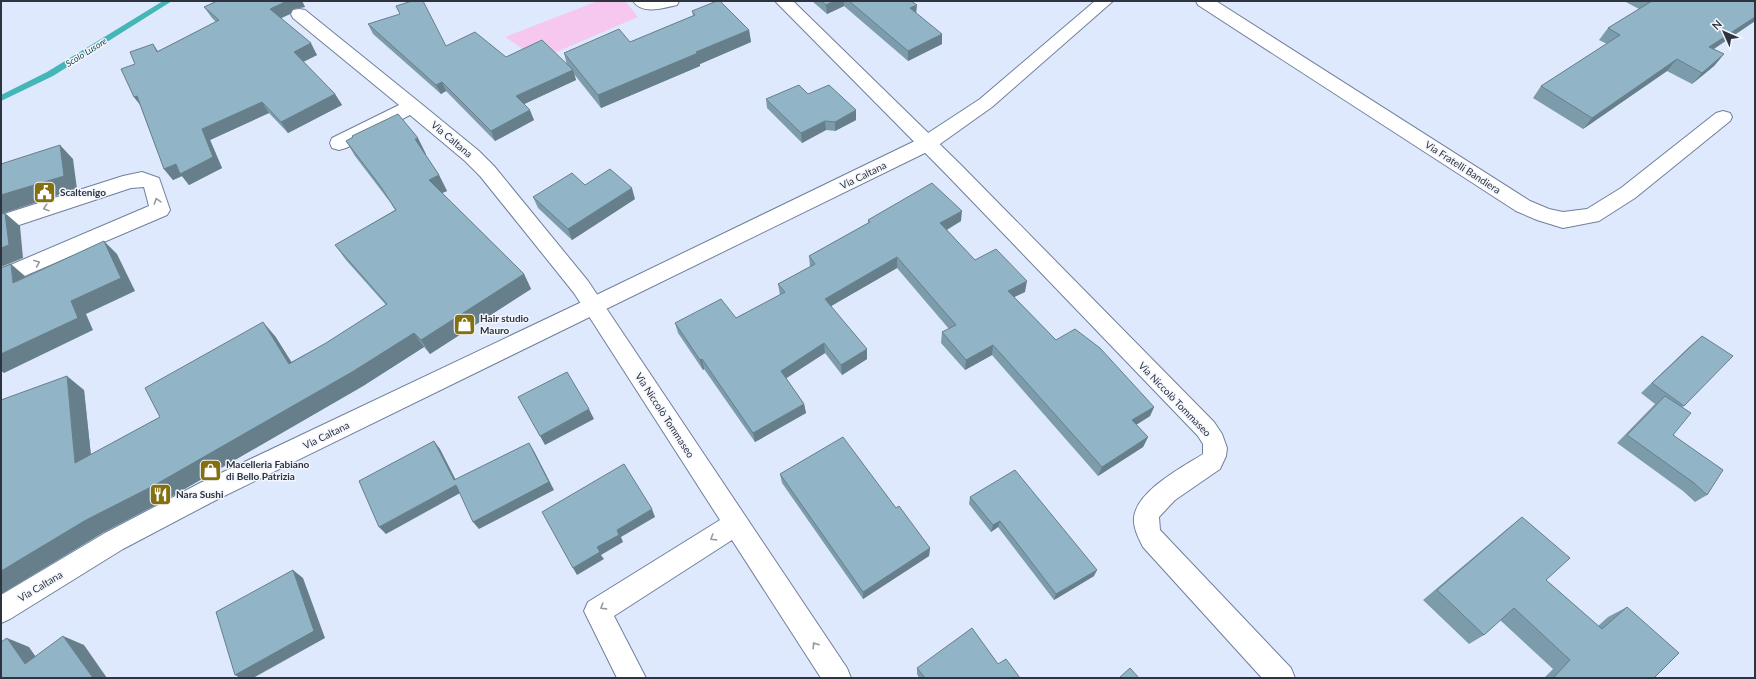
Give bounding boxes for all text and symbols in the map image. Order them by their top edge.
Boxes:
north arrow [1704,12,1744,52]
text: N [1709,17,1724,32]
water label: Scolo Lusore [63,35,109,69]
street label: Via Caltana [429,118,475,160]
street label: Via Fratelli Bandiera [1423,138,1503,196]
street label: Via Caltana [838,159,888,191]
public building icon: Scaltenigo [31,179,57,205]
place label: Scaltenigo [60,186,106,198]
one-way arrow [154,198,162,205]
one-way arrow [42,204,49,212]
one-way arrow [32,260,40,268]
shop icon: Hair studio Mauro [451,311,477,337]
place label: Hair studio Mauro [480,312,529,336]
street label: Via Niccolò Tommaseo [1136,359,1214,439]
street label: Via Niccolò Tommaseo [633,370,697,460]
street label: Via Caltana [301,419,351,451]
shop icon: Macelleria Fabiano di Bello Patrizia [197,457,223,483]
place label: Macelleria Fabiano di Bello Patrizia [226,458,310,482]
restaurant icon: Nara Sushi [148,481,174,507]
place label: Nara Sushi [176,488,224,500]
one-way arrow [710,534,717,541]
street label: Via Caltana [16,568,64,604]
one-way arrow [600,603,607,610]
one-way arrow [813,643,820,650]

